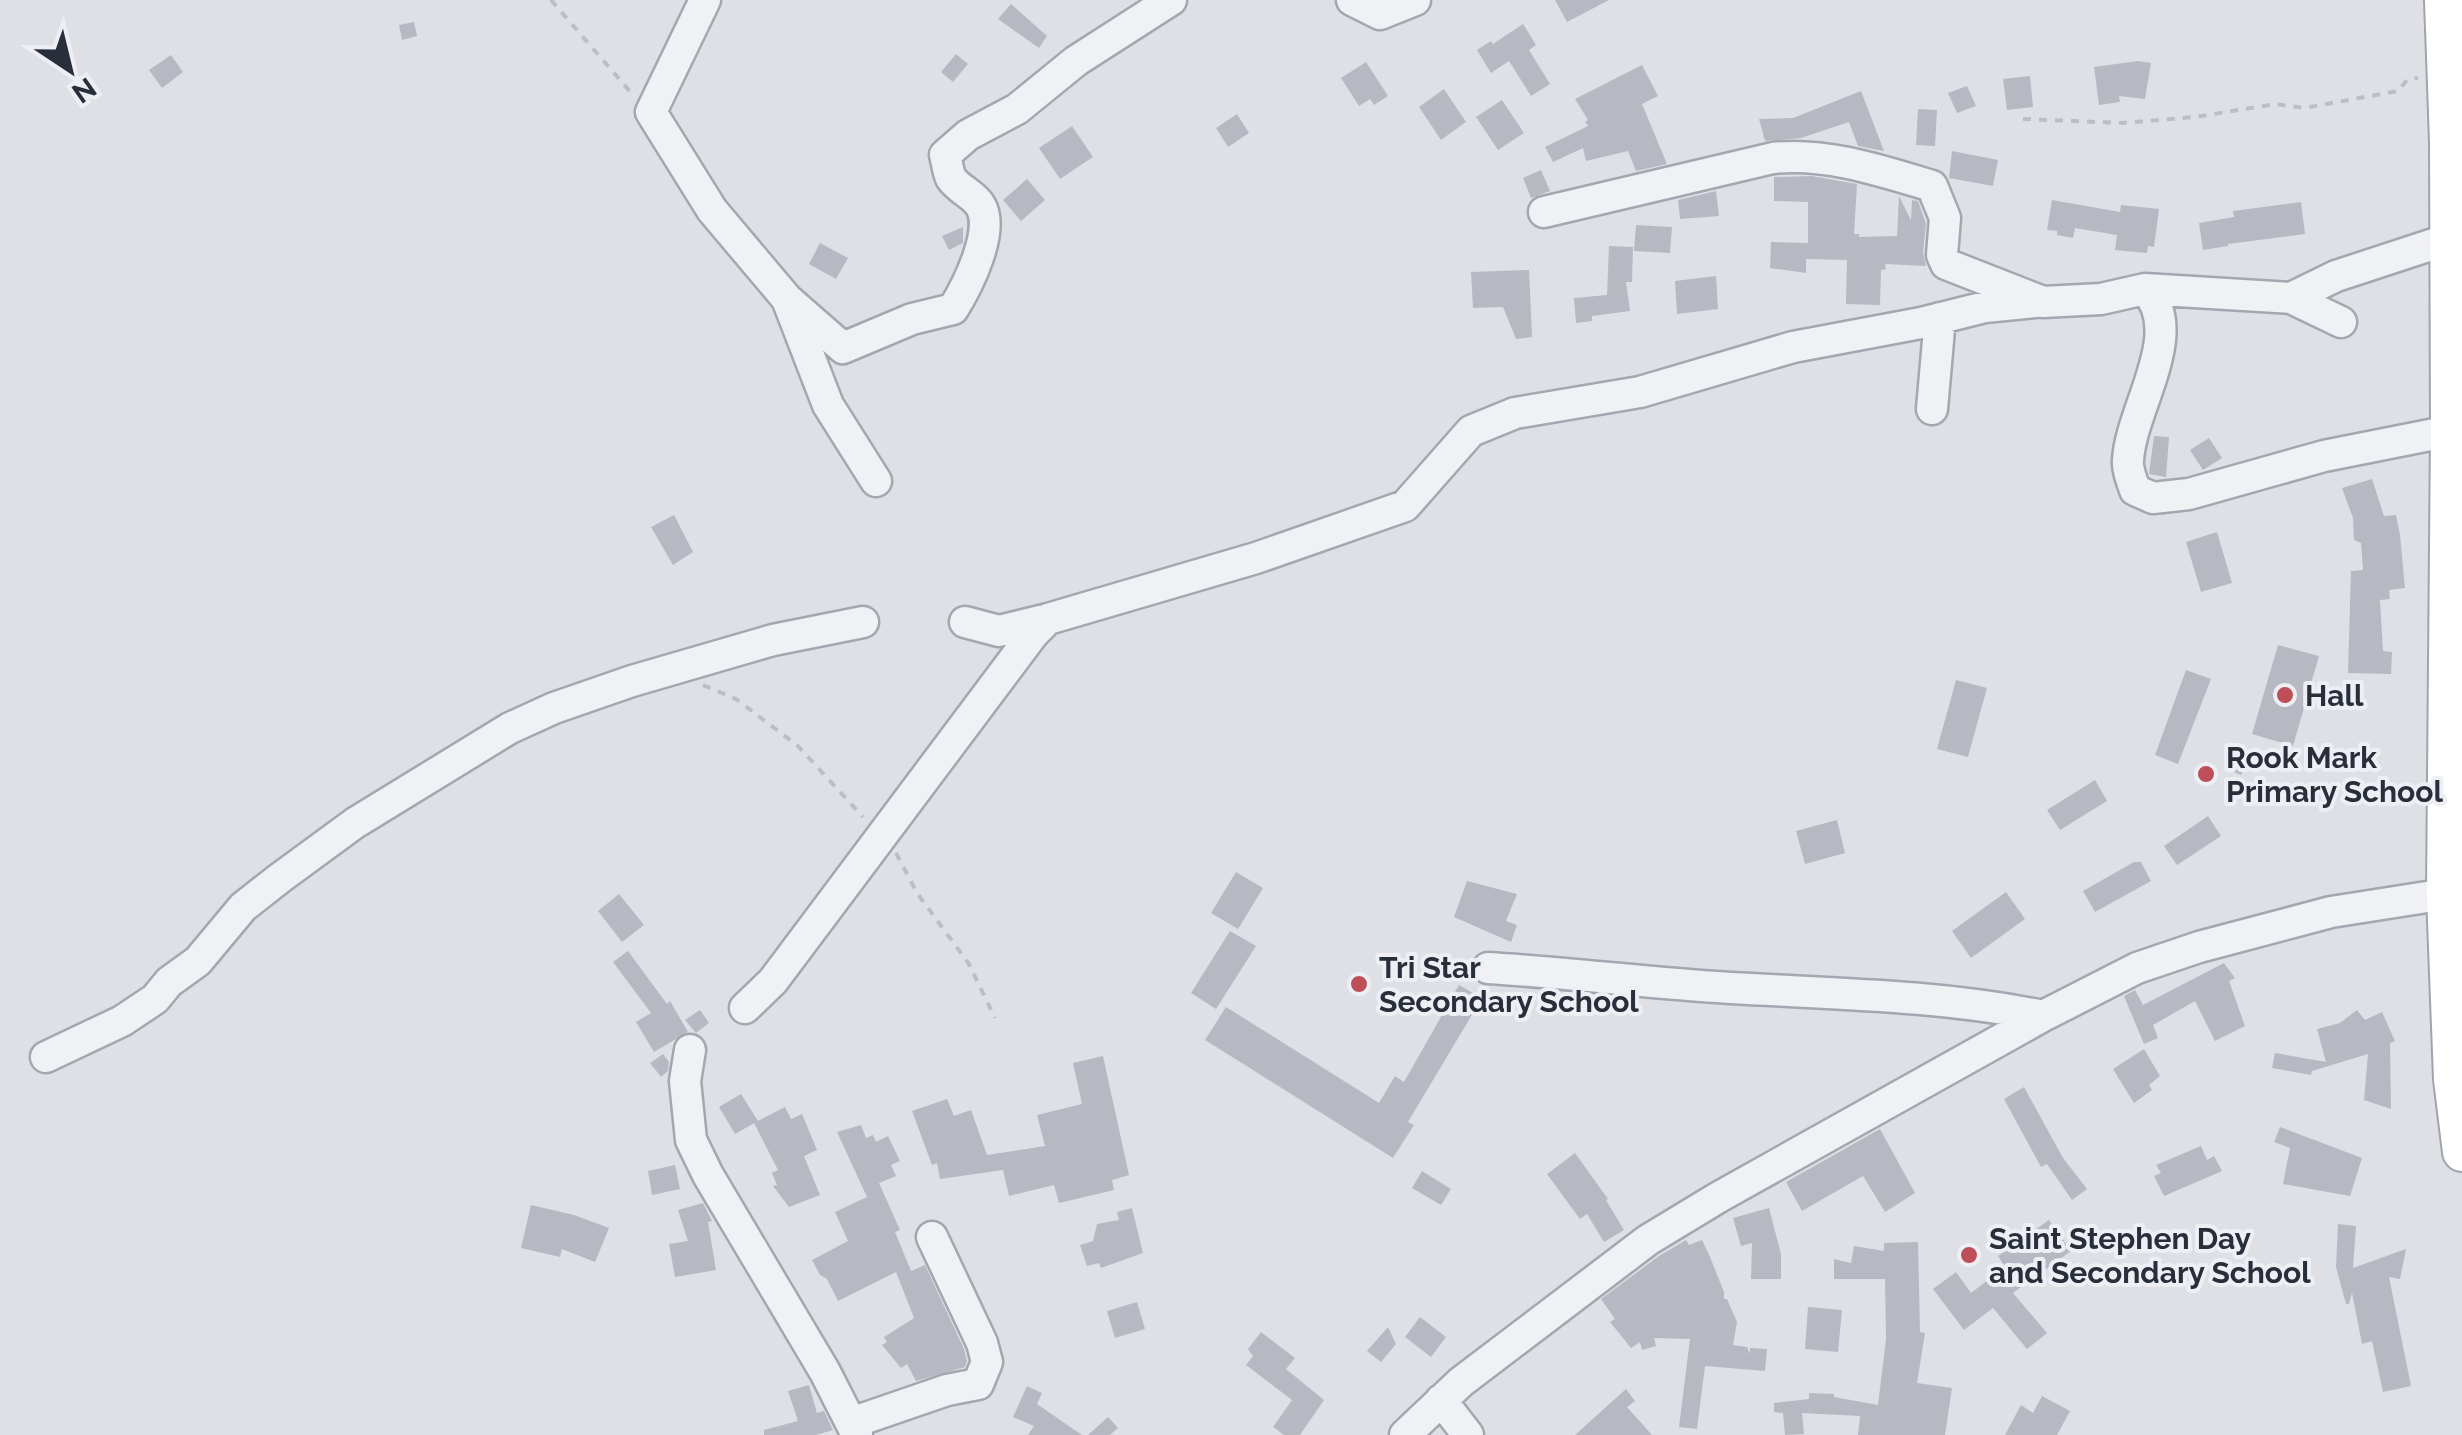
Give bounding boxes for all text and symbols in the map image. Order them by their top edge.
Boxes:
north arrow [20,20,120,120]
text: N [66,70,102,110]
place label: Hall [2305,678,2364,713]
marker: Hall [2274,684,2296,706]
place label: Rook Mark Primary School [2226,740,2443,809]
marker: Rook Mark Primary School [2195,763,2217,785]
place label: Tri Star Secondary School [1379,950,1639,1019]
marker: Tri Star Secondary School [1348,973,1370,995]
place label: Saint Stephen Day and Secondary School [1989,1221,2311,1290]
marker: Saint Stephen Day and Secondary School [1958,1244,1980,1266]

